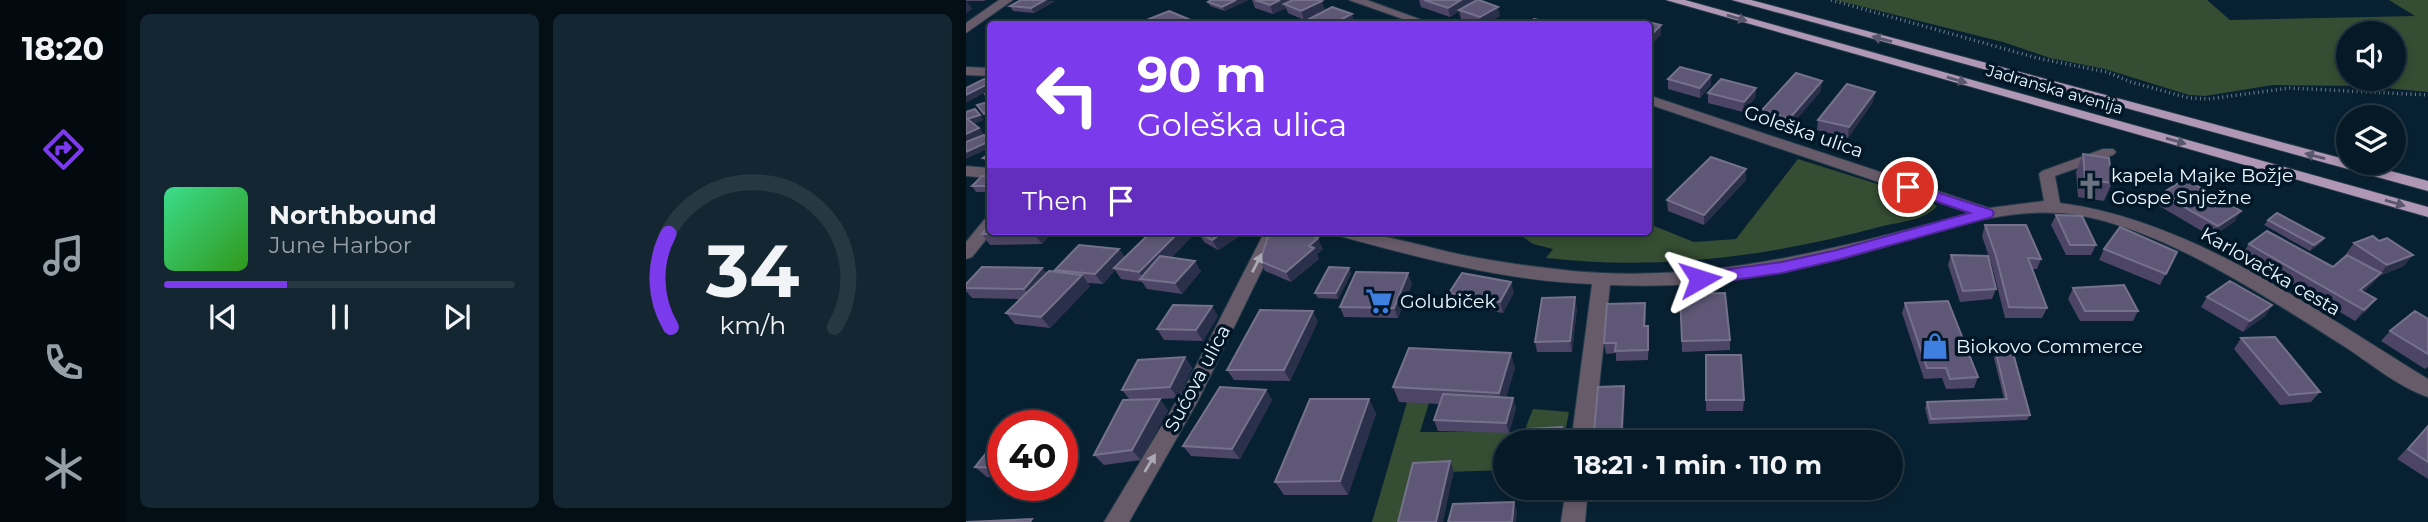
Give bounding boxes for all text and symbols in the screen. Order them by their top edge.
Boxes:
one-way arrow [1727,14,1748,24]
map controls [2336,21,2406,175]
button: sound [2336,21,2406,91]
text: 18:20 [22,29,104,68]
one-way arrow [1871,33,1893,44]
text: 90 m [1137,45,1267,104]
icon: left [1022,49,1113,140]
street label: Jadranska avenija [1983,61,2125,118]
one-way arrow [1946,75,1968,86]
street label: Goleška ulica [1741,100,1867,163]
text: Goleška ulica [1137,105,1347,144]
button: layers [2336,105,2406,175]
icon: directions [39,125,88,174]
one-way arrow [2165,137,2186,147]
one-way arrow [2304,150,2326,161]
pin [1878,157,1938,217]
place label: kapela Majke Božje Gospe Snježne [2111,164,2293,209]
icon: arrive [1889,168,1927,206]
church icon: kapela Majke Božje Gospe Snježne [2075,171,2105,201]
icon: arrive [1102,182,1140,220]
text: Then [1022,185,1088,217]
one-way arrow [2384,198,2405,208]
text: Northbound [269,199,437,231]
street label: Karlovačka cesta [2197,222,2345,321]
text: 34 [705,227,799,315]
icon: music [39,231,88,280]
text: June Harbor [269,231,412,259]
position arrow [1663,242,1737,316]
one-way arrow [1252,253,1263,273]
supermarket icon: Golubiček [1364,286,1394,316]
place label: Golubiček [1400,290,1496,313]
icon: previous [204,298,242,336]
icon: pause [321,298,359,336]
icon: next [438,298,476,336]
text: km/h [719,310,786,340]
street label: Sućova ulica [1160,321,1235,436]
shop icon: Biokovo Commerce [1920,331,1950,361]
place label: Biokovo Commerce [1956,335,2143,358]
icon: phone [39,338,88,387]
speed limit sign: 40 [987,410,1078,501]
icon: climate [39,444,88,493]
text: 18:21 · 1 min · 110 m [1574,449,1822,481]
one-way arrow [1144,454,1157,473]

